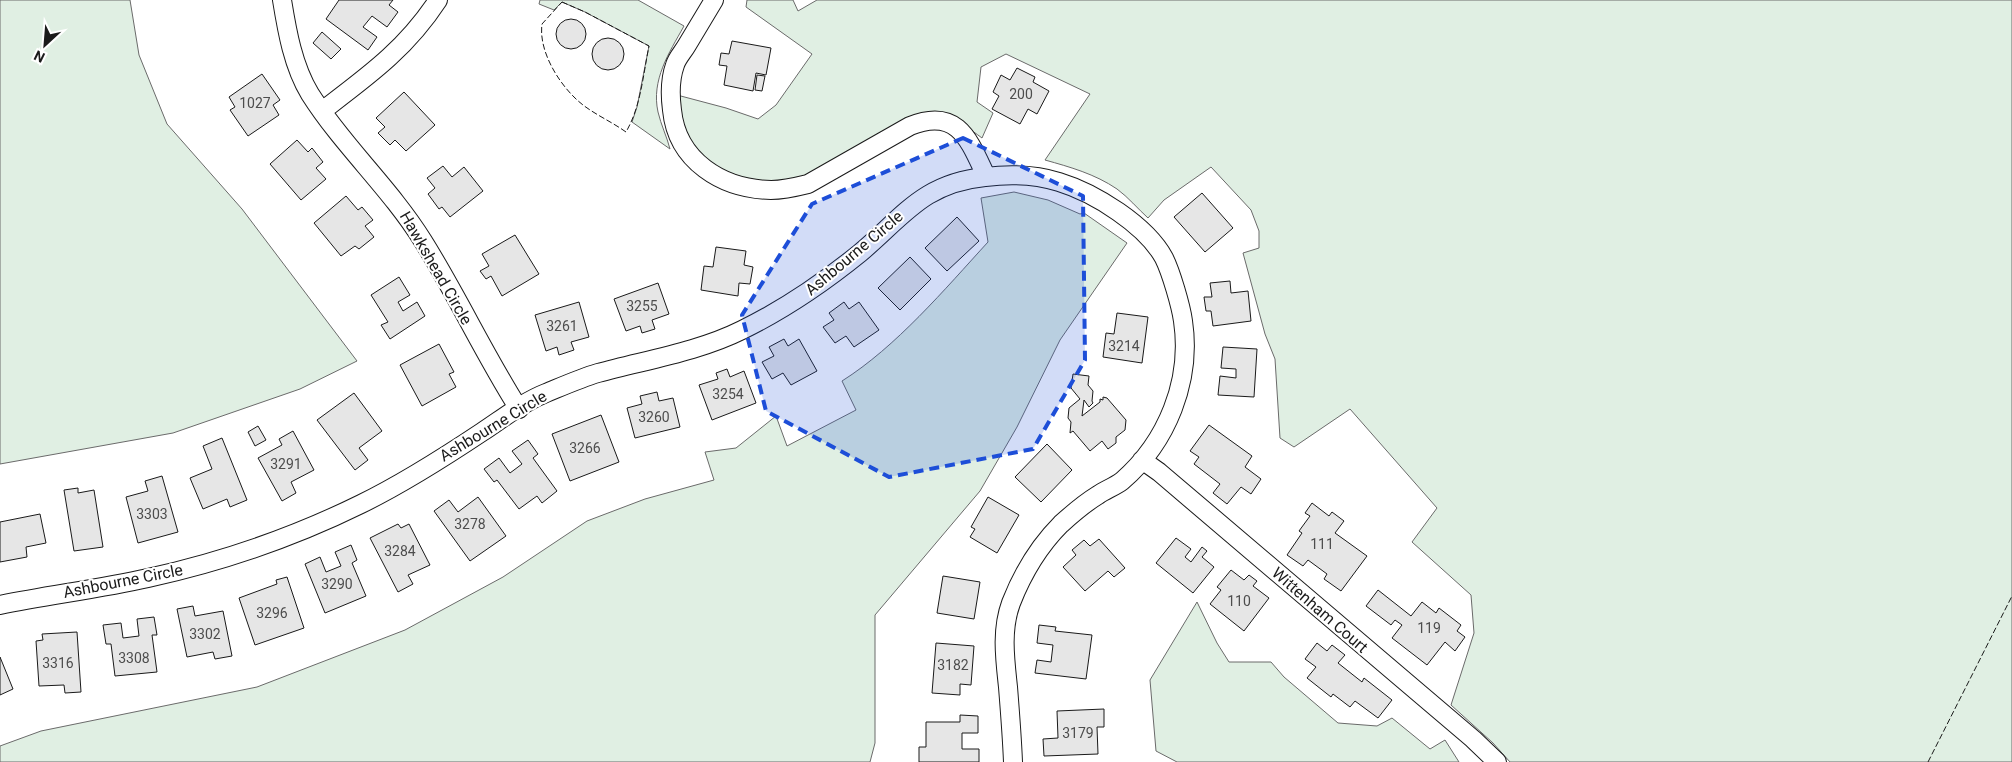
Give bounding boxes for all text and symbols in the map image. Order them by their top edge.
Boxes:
north arrow [20,20,70,70]
text: N [31,47,47,66]
house number: 200 [1009,86,1033,102]
house number: 1027 [239,95,271,111]
street label: Ashbourne Circle [801,207,907,299]
street label: Hawkshead Circle [396,208,476,328]
house number: 3255 [626,298,658,314]
house number: 3261 [546,318,578,334]
house number: 3214 [1108,338,1140,354]
house number: 3254 [712,386,744,402]
street label: Ashbourne Circle [436,387,550,465]
house number: 3260 [638,409,670,425]
house number: 3266 [569,440,601,456]
house number: 3291 [270,456,302,472]
house number: 3303 [136,506,168,522]
house number: 3278 [454,516,486,532]
house number: 111 [1310,536,1334,552]
house number: 3284 [384,543,416,559]
street label: Ashbourne Circle [62,560,184,602]
street label: Wittenham Court [1268,563,1372,657]
house number: 3290 [321,576,353,592]
house number: 110 [1227,593,1251,609]
house number: 3296 [256,605,288,621]
house number: 119 [1417,620,1441,636]
house number: 3302 [189,626,221,642]
house number: 3308 [118,650,150,666]
house number: 3316 [42,655,74,671]
house number: 3182 [937,657,969,673]
house number: 3179 [1062,725,1094,741]

